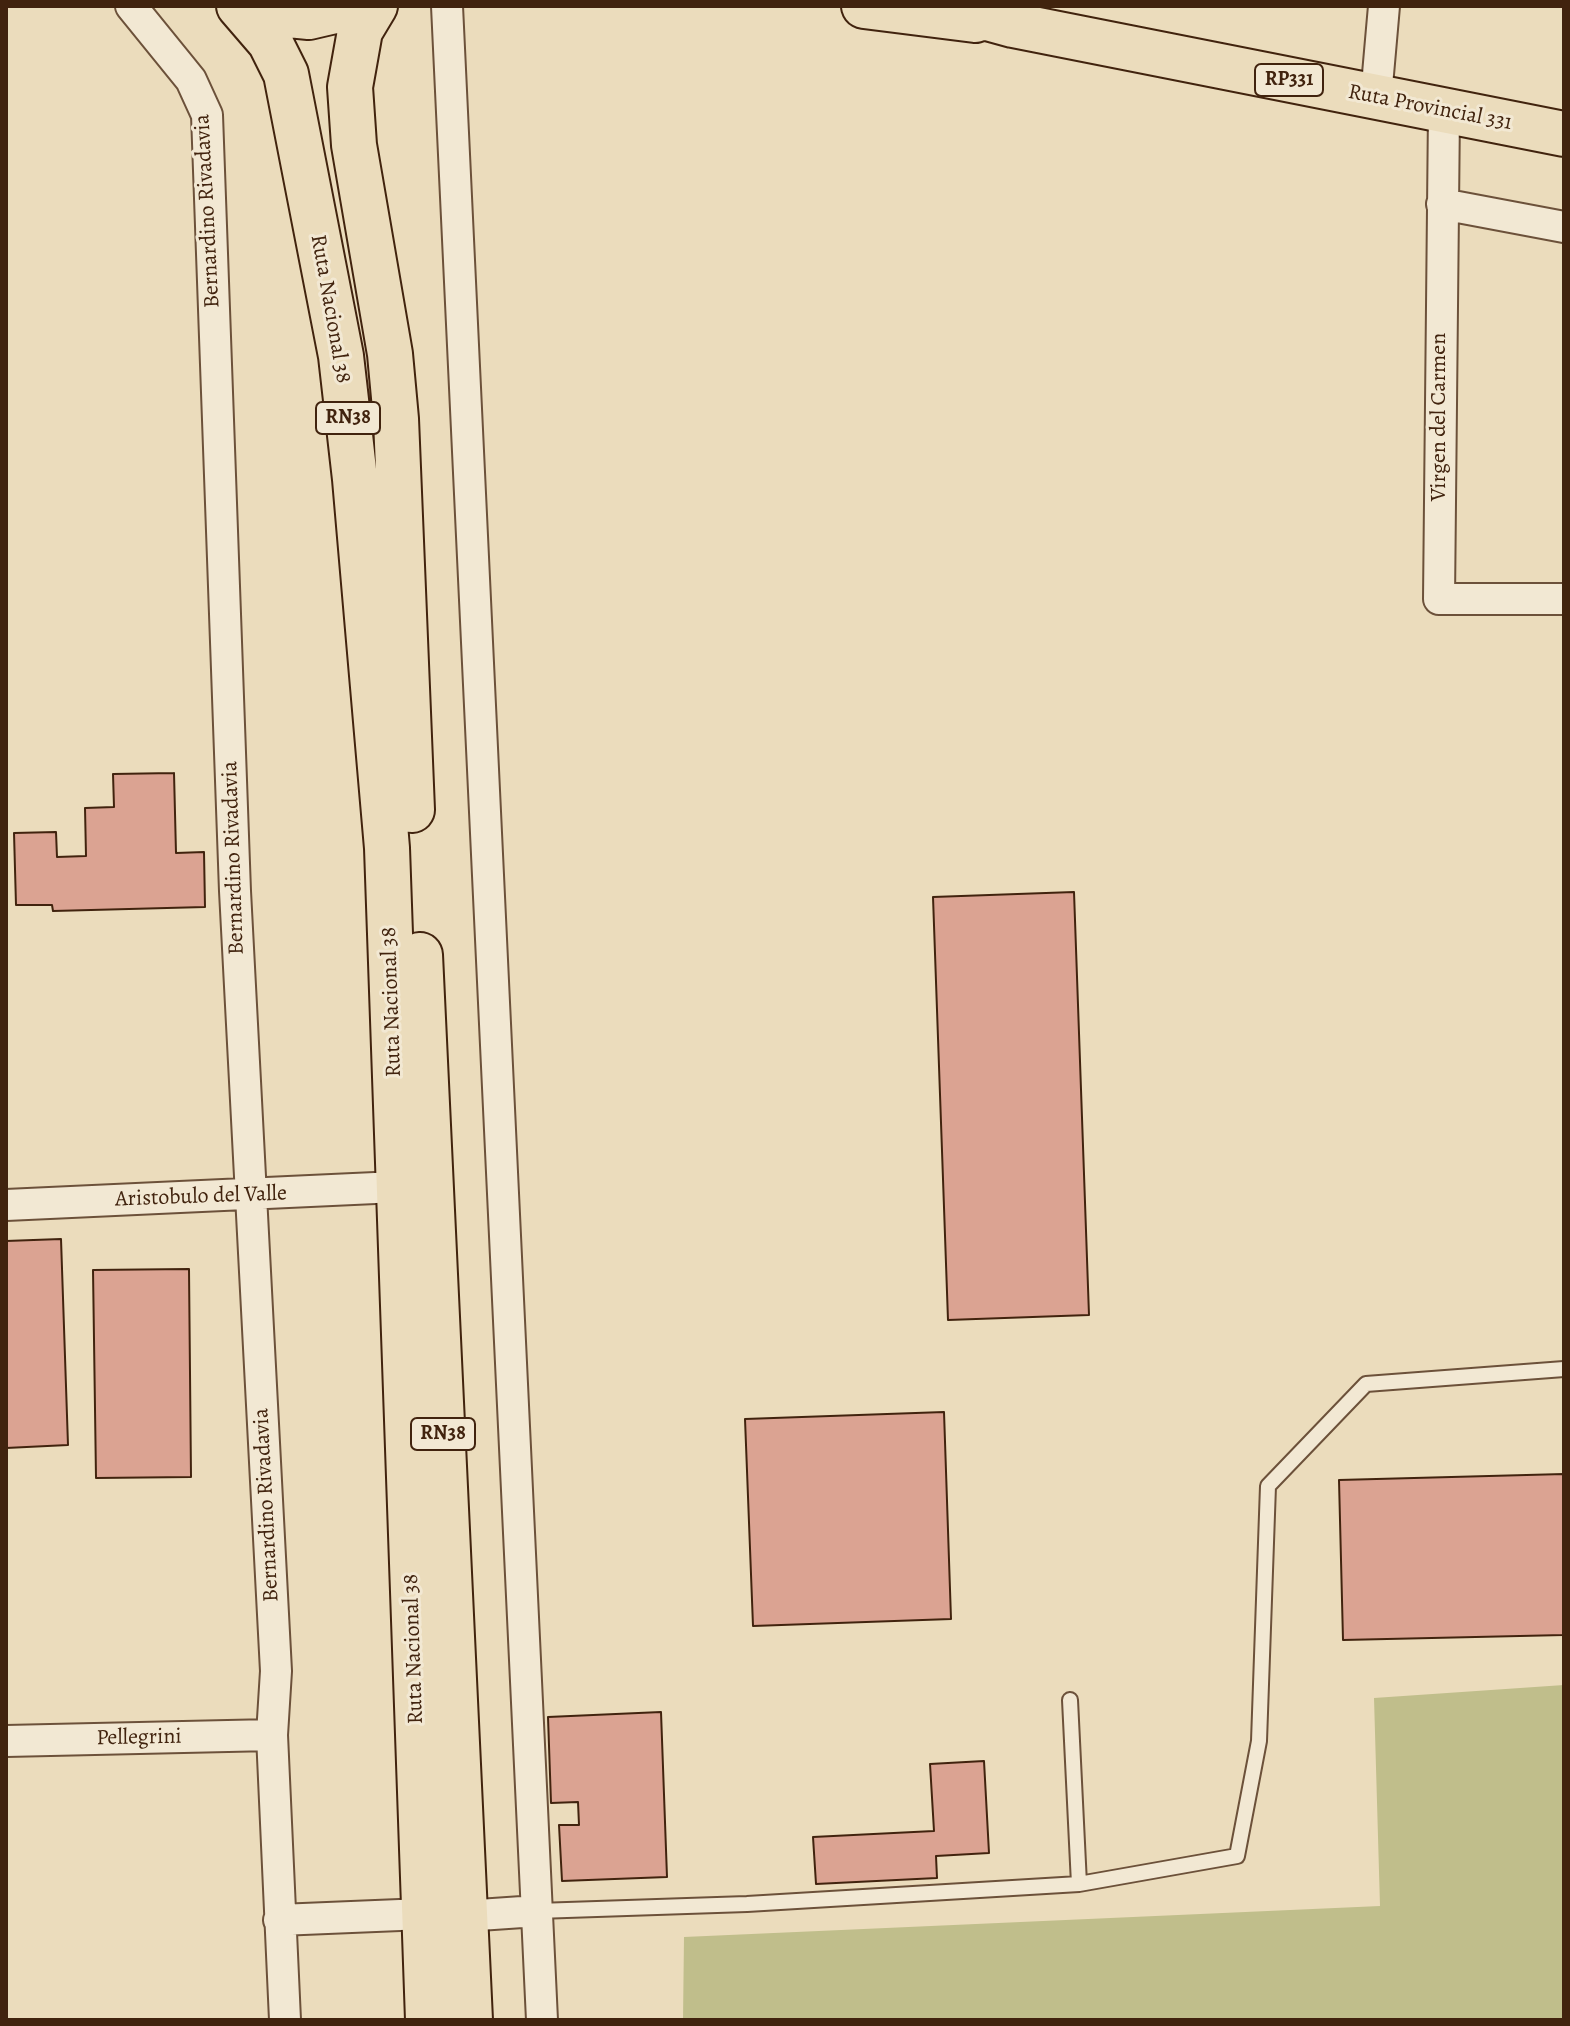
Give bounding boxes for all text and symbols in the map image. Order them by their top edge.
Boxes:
road number: RP331 [1255,64,1323,96]
street label: Ruta Provincial 331 [1346,79,1514,137]
street label: Bernardino Rivadavia [190,113,226,309]
street label: Ruta Nacional 38 [304,233,356,385]
street label: Virgen del Carmen [1427,333,1453,501]
road number: RN38 [316,402,380,434]
street label: Bernardino Rivadavia [217,761,251,955]
street label: Ruta Nacional 38 [376,926,408,1078]
street label: Aristobulo del Valle [115,1181,287,1213]
street label: Bernardino Rivadavia [249,1407,285,1603]
road number: RN38 [411,1418,475,1450]
street label: Ruta Nacional 38 [398,1573,430,1725]
street label: Pellegrini [96,1724,182,1752]

